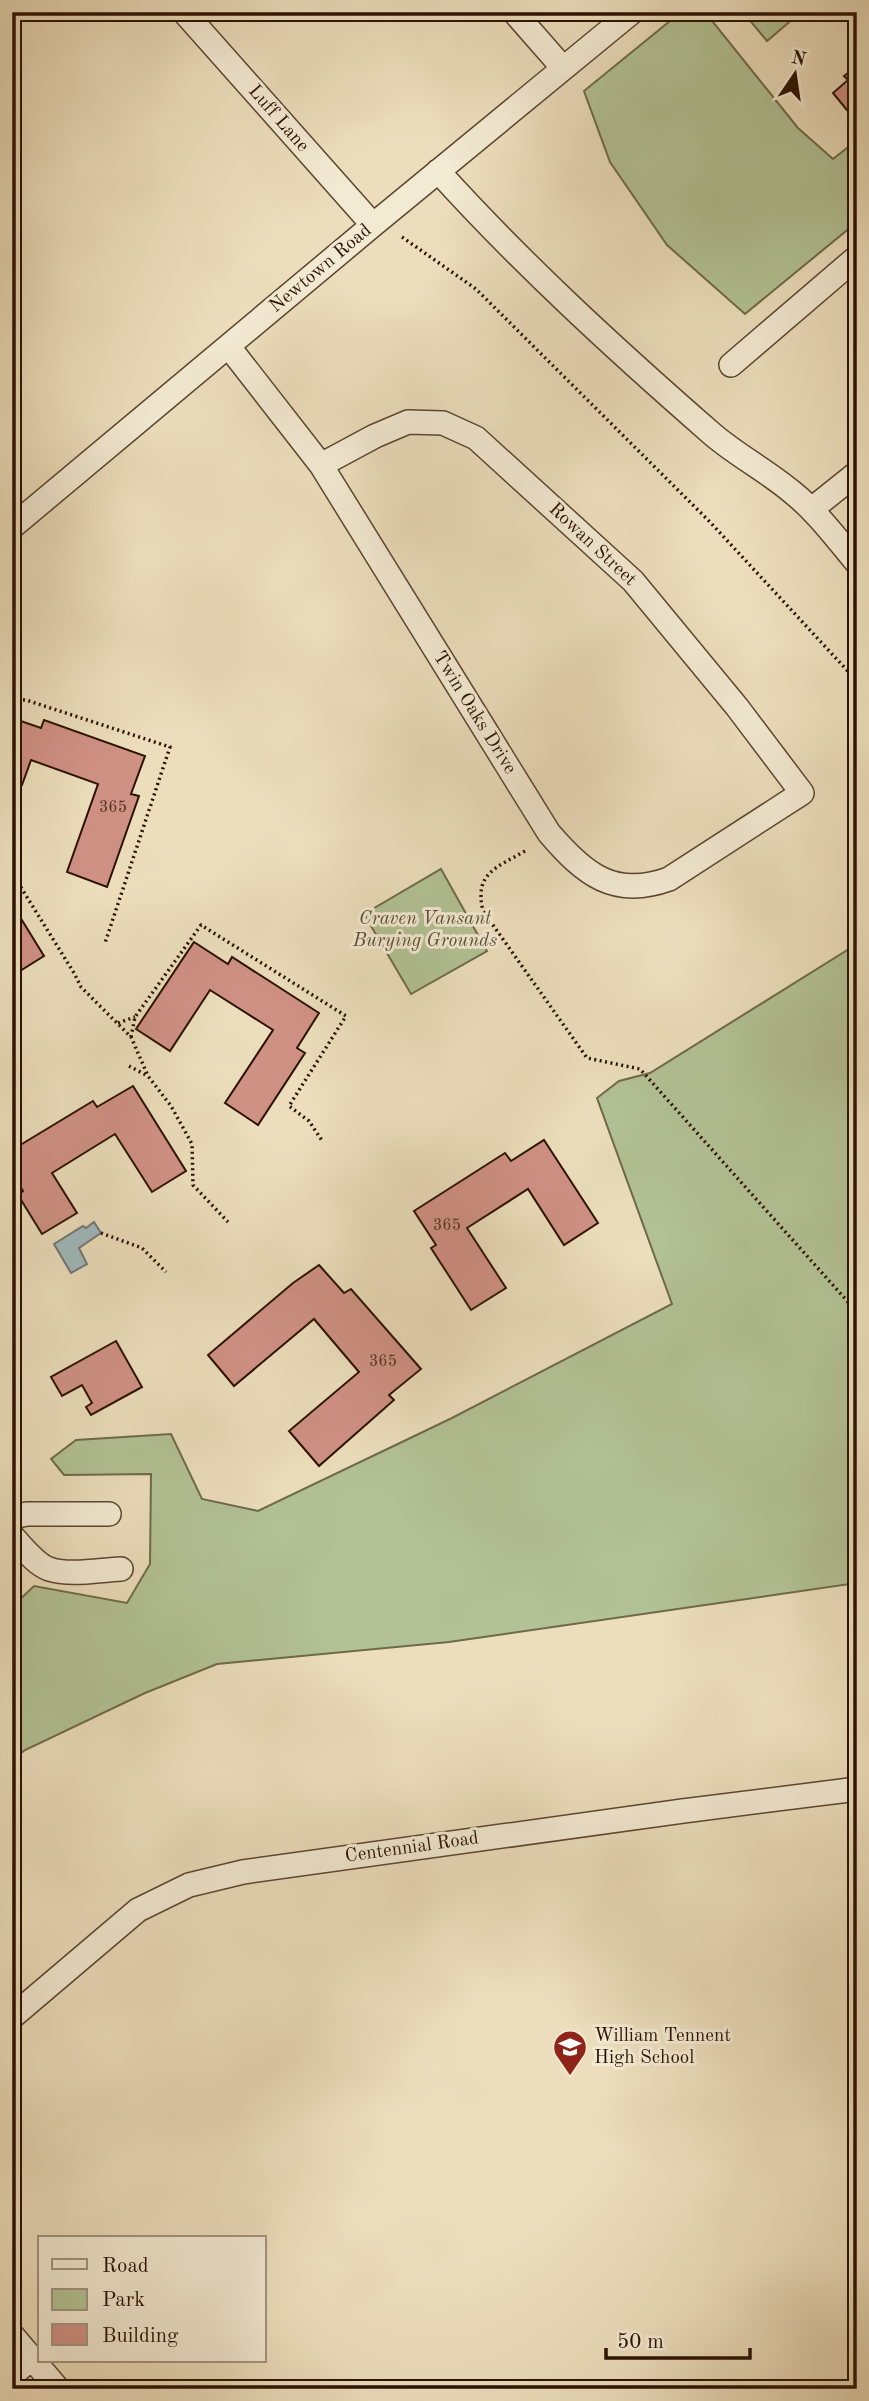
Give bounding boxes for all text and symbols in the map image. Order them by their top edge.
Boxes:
north arrow [760,38,830,108]
text: N [789,49,808,71]
street label: Luff Lane [244,82,312,156]
street label: Newtown Road [266,221,376,317]
street label: Rowan Street [544,500,640,590]
street label: Twin Oaks Drive [429,648,519,778]
house number: 365 [99,800,127,816]
park label: Craven Vansant Burying Grounds [352,910,497,951]
house number: 365 [433,1218,461,1234]
house number: 365 [369,1354,397,1370]
street label: Centennial Road [344,1829,480,1867]
place label: William Tennent High School [594,2027,731,2068]
school or university icon: William Tennent High School [551,2028,589,2077]
legend [38,2236,266,2362]
text: Road [102,2256,149,2277]
text: Park [102,2290,145,2311]
scale bar [606,2317,750,2361]
text: Building [102,2326,179,2347]
text: 50 m [617,2332,664,2353]

